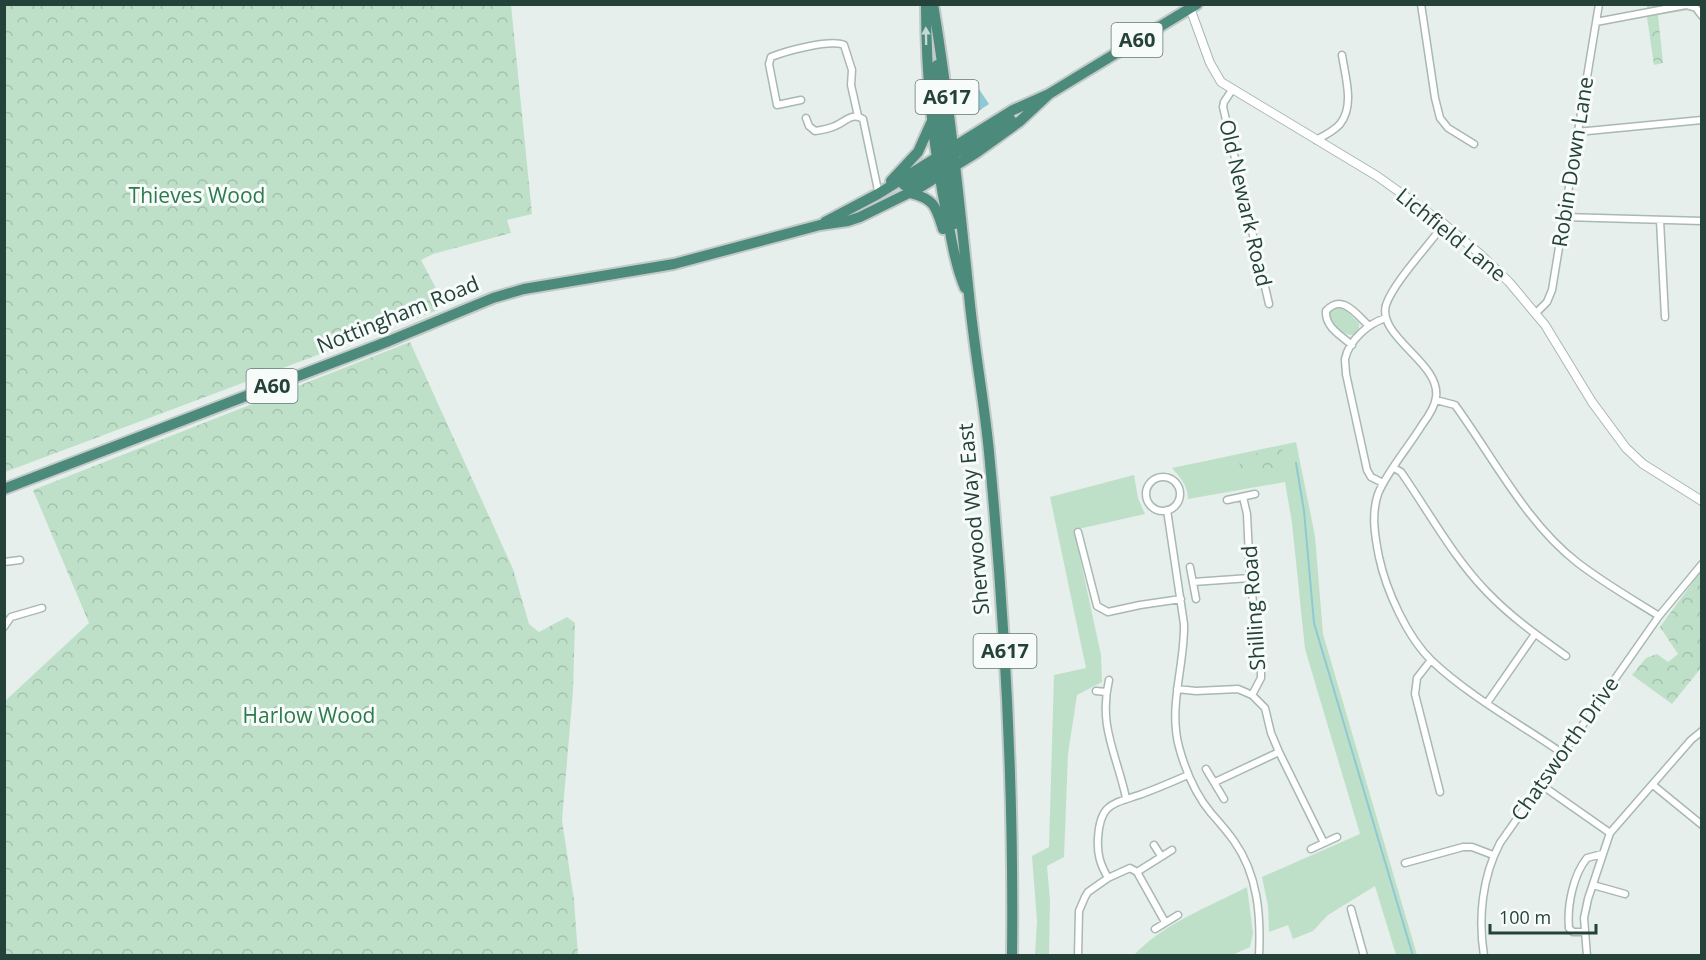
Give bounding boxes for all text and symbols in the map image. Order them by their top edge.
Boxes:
road number: A60 [1112,23,1162,57]
one-way arrow [922,27,931,46]
street label: Robin Down Lane [1545,75,1599,249]
road number: A617 [916,80,978,114]
street label: Old Newark Road [1213,116,1279,289]
park label: Thieves Wood [129,181,265,209]
street label: Lichfield Lane [1391,181,1513,287]
street label: Nottingham Road [312,269,483,359]
road number: A60 [246,369,298,403]
street label: Sherwood Way East [951,422,995,616]
street label: Shilling Road [1235,545,1271,672]
road number: A617 [974,634,1036,668]
street label: Chatsworth Drive [1504,671,1624,826]
park label: Harlow Wood [243,701,375,729]
scale bar [1490,897,1596,935]
text: 100 m [1499,905,1551,929]

